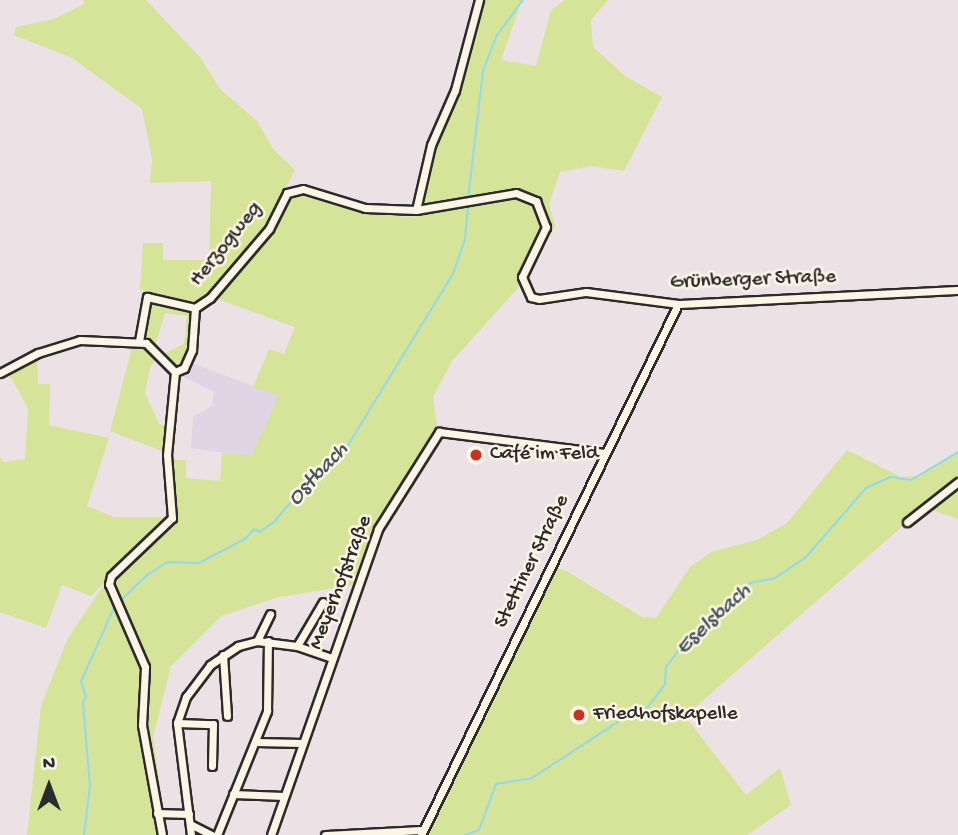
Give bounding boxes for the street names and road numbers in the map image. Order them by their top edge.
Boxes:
street label: Herzogweg [185,198,269,292]
street label: Grünberger Straße [670,266,836,296]
street label: Stettiner Straße [490,491,576,633]
street label: Meyerhofstraße [305,512,379,654]

